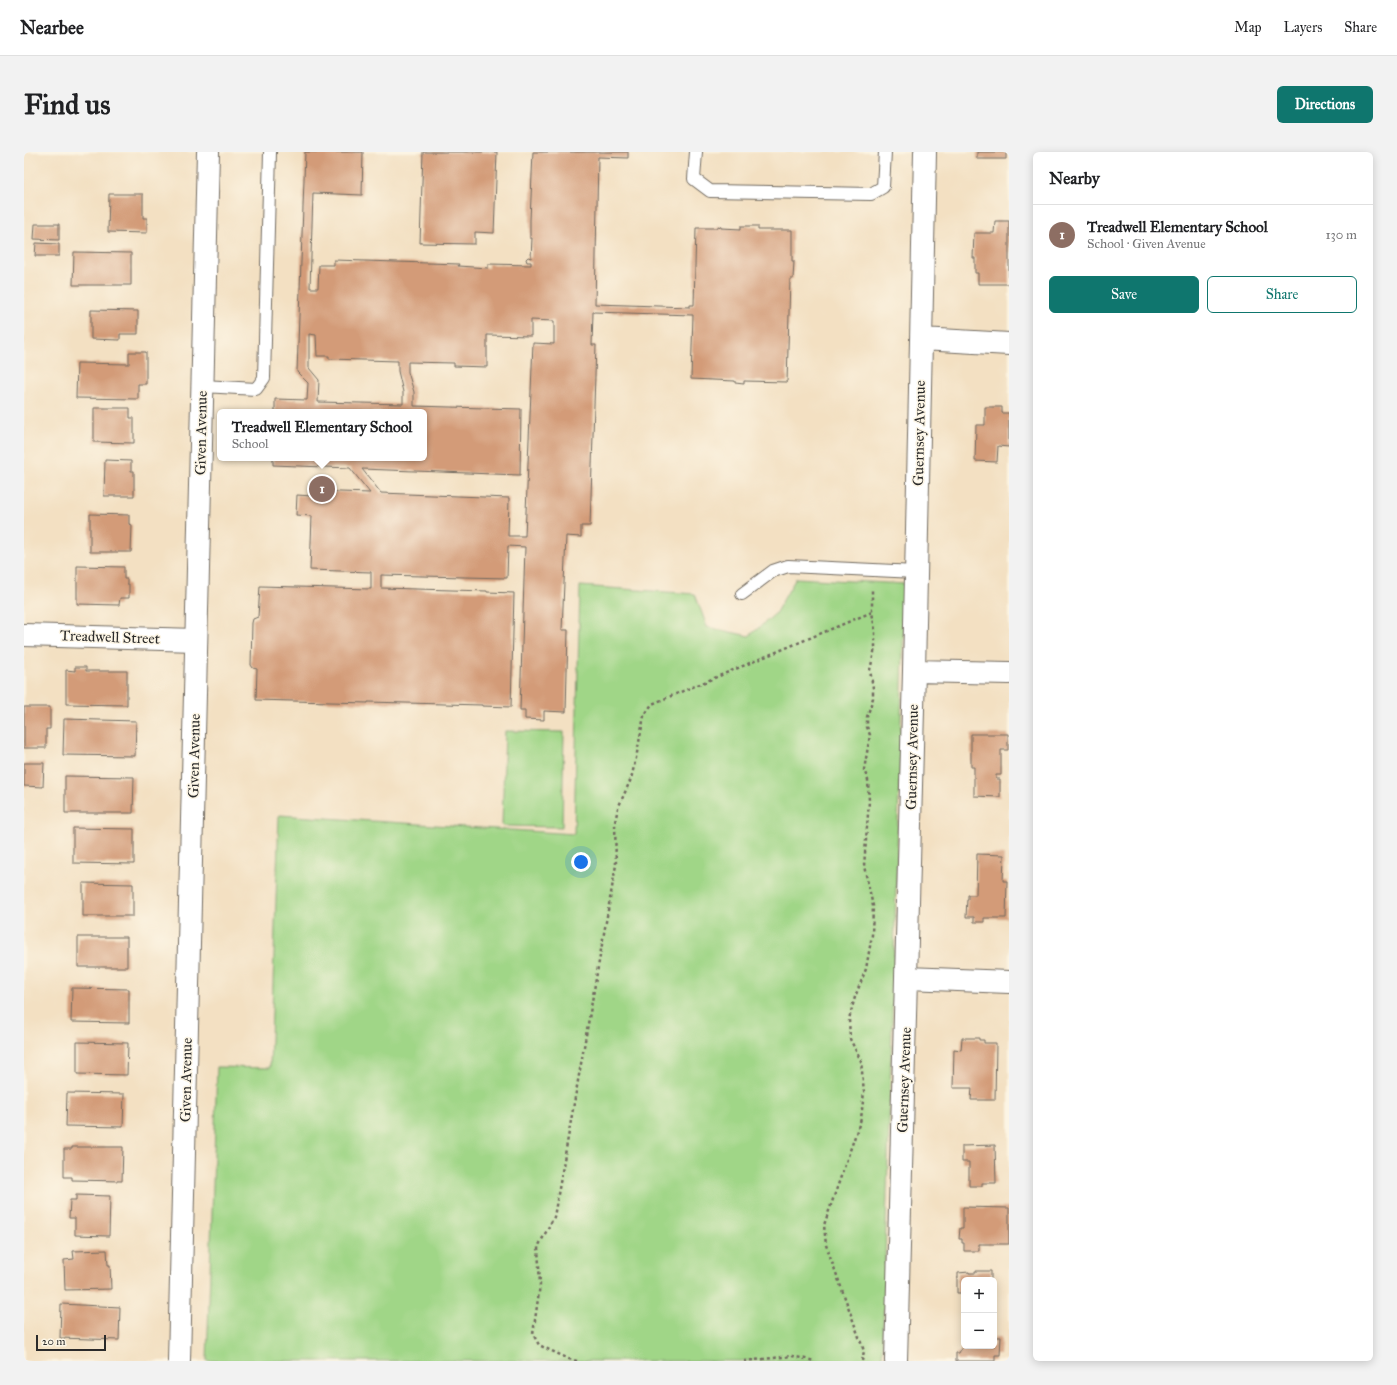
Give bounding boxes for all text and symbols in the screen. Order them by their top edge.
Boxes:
text: Nearbee [20,16,84,39]
text: Map [1234,19,1262,36]
text: Layers [1284,19,1322,36]
text: Share [1344,19,1377,36]
button: Directions [1277,86,1373,123]
text: Find us [24,87,110,122]
text: Nearby [1049,168,1100,189]
text: Treadwell Elementary School [1087,218,1268,236]
text: 1 [1059,227,1065,243]
text: 130 m [1325,227,1357,243]
text: School · Given Avenue [1087,236,1206,252]
button: Save [1049,276,1199,313]
button: Share [1207,276,1357,313]
street label: Guernsey Avenue [909,380,929,486]
street label: Given Avenue [191,391,211,475]
popup [217,409,427,461]
text: Treadwell Elementary School [232,418,412,436]
text: School [232,436,269,452]
pin: 1 [309,474,335,504]
street label: Treadwell Street [60,626,161,648]
street label: Guernsey Avenue [902,704,922,810]
street label: Given Avenue [184,714,204,798]
your location [571,852,591,872]
street label: Guernsey Avenue [893,1027,915,1133]
street label: Given Avenue [176,1038,196,1122]
map controls [961,1277,997,1349]
button: + [961,1277,997,1313]
button: − [961,1313,997,1349]
scale bar [36,1333,106,1352]
text: 20 m [42,1335,65,1348]

